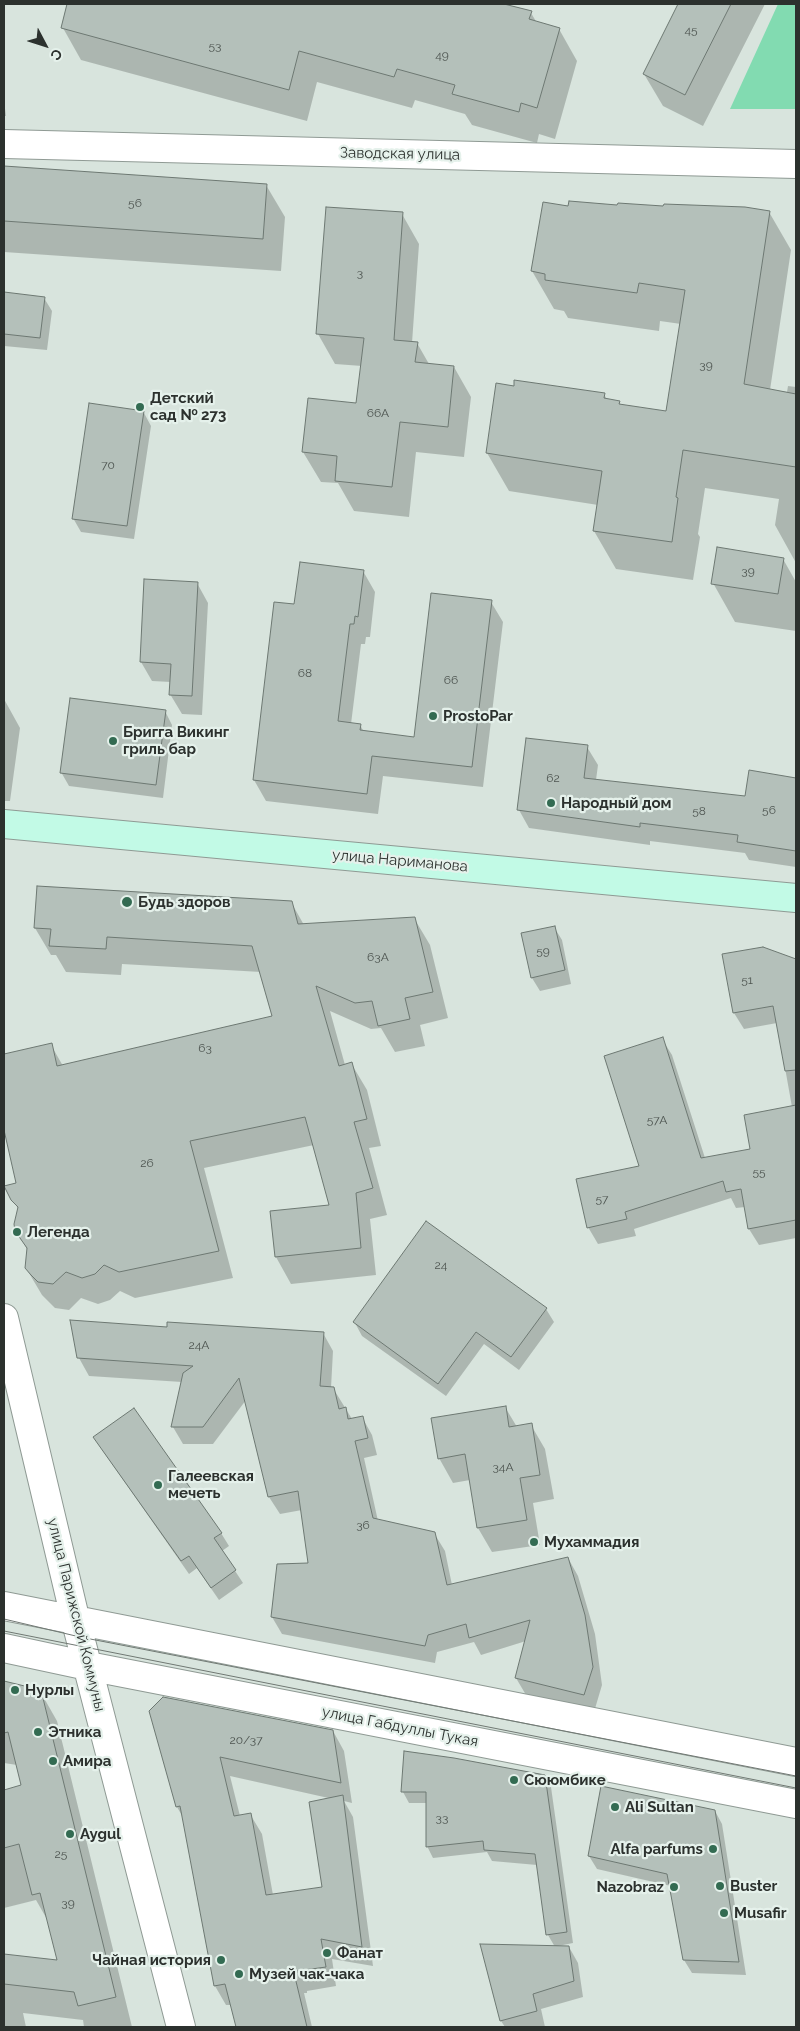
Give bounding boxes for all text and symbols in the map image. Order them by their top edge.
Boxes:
north arrow [20,20,70,70]
house number: 45 [684,23,698,37]
house number: 53 [209,39,221,53]
text: С [47,46,66,63]
house number: 49 [435,48,449,62]
street label: Заводская улица [340,144,460,164]
house number: 56 [128,196,142,210]
house number: 3 [357,266,363,280]
house number: 39 [699,358,713,372]
place label: Детский сад № 273 [150,389,226,424]
marker: Детский сад № 273 [134,401,146,413]
house number: 66А [367,406,389,420]
house number: 70 [101,458,115,472]
house number: 39 [741,564,755,578]
house number: 68 [298,666,312,680]
house number: 66 [444,673,458,687]
place label: ProstoPar [443,707,513,725]
marker: ProstoPar [427,710,439,722]
place label: Бригга Викинг гриль бар [123,723,229,758]
marker: Бригга Викинг гриль бар [107,735,119,747]
house number: 62 [546,771,560,785]
place label: Народный дом [561,794,672,812]
marker: Народный дом [545,797,557,809]
house number: 56 [762,803,776,817]
house number: 58 [692,804,706,818]
street label: улица Нариманова [331,846,469,876]
place label: Будь здоров [138,893,230,911]
marker: Будь здоров [120,895,134,909]
house number: 59 [536,944,550,958]
house number: 63А [367,950,389,964]
house number: 51 [741,973,753,987]
house number: 63 [198,1041,212,1055]
house number: 57А [647,1113,667,1127]
house number: 26 [140,1156,154,1170]
house number: 55 [752,1165,766,1179]
house number: 57 [596,1192,608,1206]
place label: Легенда [27,1223,90,1241]
marker: Легенда [11,1226,23,1238]
house number: 24 [435,1258,447,1272]
house number: 24А [189,1338,209,1352]
house number: 34А [492,1460,514,1474]
place label: Галеевская мечеть [168,1467,254,1502]
marker: Галеевская мечеть [152,1479,164,1491]
street label: улица Парижской Коммуны [43,1517,109,1713]
house number: 36 [356,1518,370,1532]
place label: Мухаммадия [544,1533,639,1551]
marker: Мухаммадия [528,1536,540,1548]
place label: Нурлы [25,1681,74,1699]
marker: Нурлы [9,1684,21,1696]
street label: улица Габдуллы Тукая [320,1703,480,1751]
place label: Этника [48,1723,101,1741]
marker: Этника [32,1726,44,1738]
house number: 20/37 [229,1733,263,1747]
place label: Амира [63,1752,111,1770]
marker: Амира [47,1755,59,1767]
place label: Сююмбике [524,1771,606,1789]
marker: Сююмбике [508,1774,520,1786]
place label: Ali Sultan [625,1798,694,1816]
marker: Ali Sultan [609,1801,621,1813]
house number: 33 [436,1811,448,1825]
place label: Aygul [80,1825,121,1843]
marker: Aygul [64,1828,76,1840]
place label: Alfa parfums [610,1840,703,1858]
marker: Alfa parfums [707,1843,719,1855]
house number: 25 [55,1847,67,1861]
place label: Buster [730,1877,777,1895]
place label: Nazobraz [596,1878,664,1896]
marker: Buster [714,1880,726,1892]
marker: Nazobraz [668,1881,680,1893]
house number: 39 [61,1896,75,1910]
place label: Musafir [734,1904,787,1922]
marker: Musafir [718,1907,730,1919]
place label: Фанат [337,1944,383,1962]
marker: Фанат [321,1947,333,1959]
place label: Чайная история [92,1951,211,1969]
marker: Чайная история [215,1954,227,1966]
place label: Музей чак-чака [249,1965,364,1983]
marker: Музей чак-чака [233,1968,245,1980]

